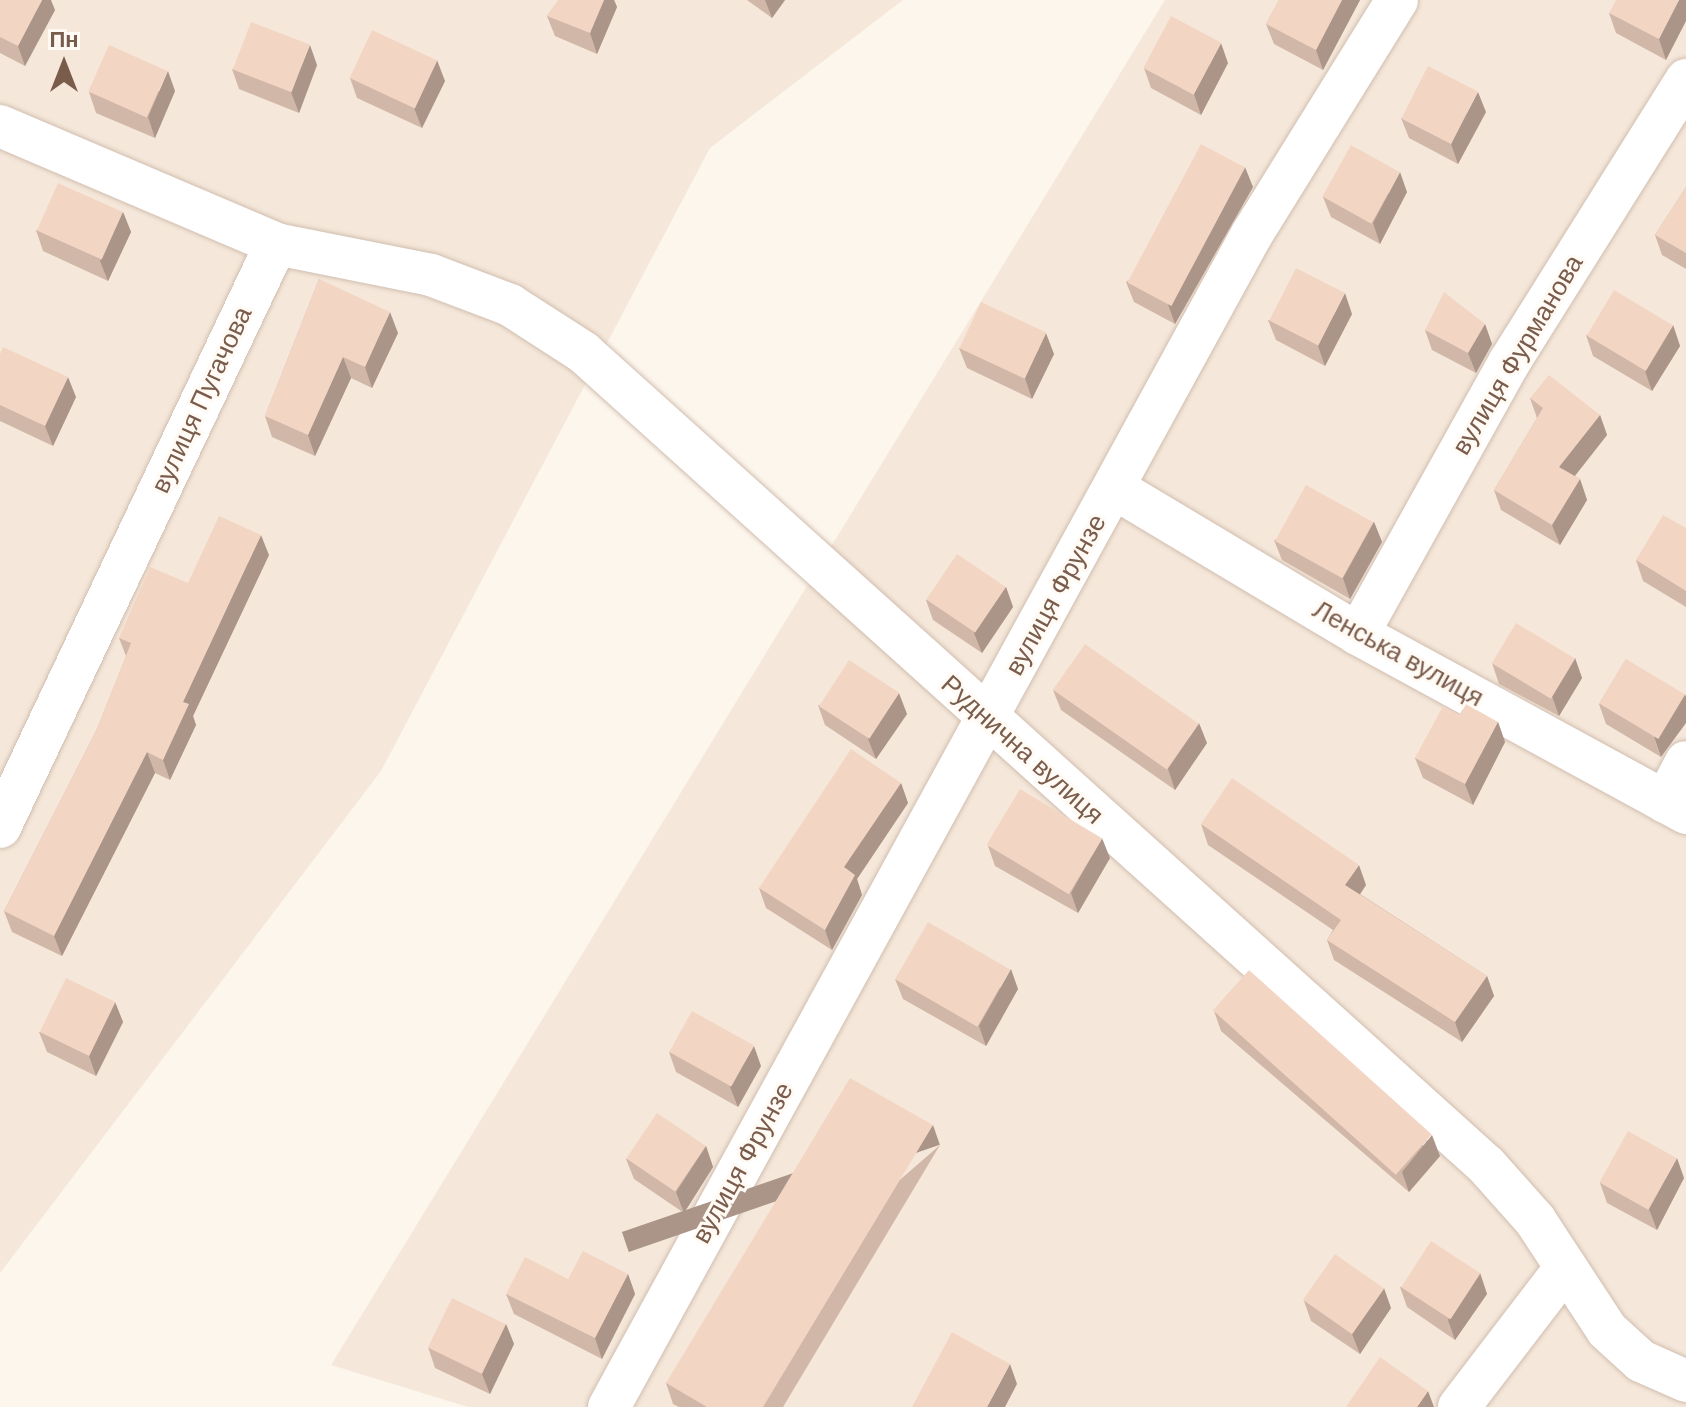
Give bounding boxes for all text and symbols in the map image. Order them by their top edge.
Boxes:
north arrow [24,24,104,104]
text: Пн [49,27,79,52]
street label: вулиця Фурманова [1446,249,1590,461]
street label: вулиця Пугачова [145,302,259,498]
street label: вулиця Фрунзе [999,509,1113,681]
street label: Ленська вулиця [1307,594,1489,714]
street label: Руднична вулиця [934,669,1110,831]
street label: вулиця Фрунзе [686,1077,800,1249]

